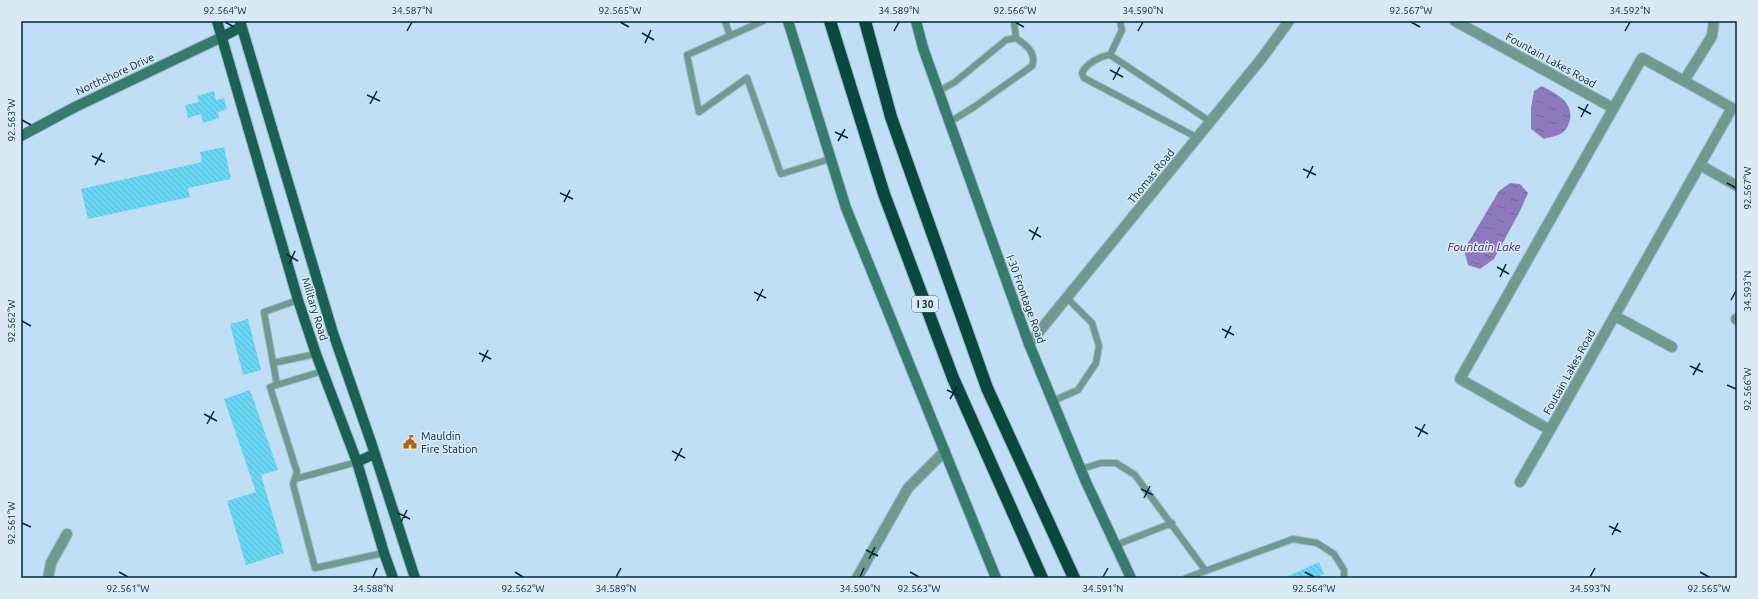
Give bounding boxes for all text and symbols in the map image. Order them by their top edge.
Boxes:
text: 92.564°W [203,5,247,16]
text: 34.587°N [391,5,433,16]
text: 92.565°W [598,5,642,16]
text: 34.589°N [878,5,920,16]
text: 92.566°W [993,5,1037,16]
text: 34.590°N [1122,5,1164,16]
text: 92.567°W [1389,5,1433,16]
text: 34.592°N [1609,5,1651,16]
street label: Fountain Lakes Road [1504,30,1598,90]
street label: Northshore Drive [74,51,156,97]
text: 92.563°W [6,98,17,142]
street label: Thomas Road [1125,146,1177,206]
text: 92.567°W [1742,166,1753,210]
water label: Fountain Lake [1447,240,1521,253]
street label: I-30 Frontage Road [1004,253,1048,345]
text: 34.593°N [1742,270,1753,312]
street label: Military Road [300,276,330,342]
road number: I 30 [912,296,938,312]
text: 92.562°W [6,299,17,343]
street label: Foutain Lakes Road [1541,327,1597,417]
text: 92.566°W [1742,367,1753,411]
place label: Mauldin Fire Station [421,430,478,455]
public building icon: Mauldin Fire Station [402,434,418,450]
text: 92.561°W [6,501,17,545]
text: 92.561°W [106,583,150,594]
text: 34.588°N [352,583,394,594]
text: 92.562°W [501,583,545,594]
text: 34.589°N [595,583,637,594]
text: 34.590°N [839,583,881,594]
text: 92.563°W [897,583,941,594]
text: 34.591°N [1082,583,1124,594]
text: 92.564°W [1292,583,1336,594]
text: 34.593°N [1569,583,1611,594]
text: 92.565°W [1687,583,1731,594]

